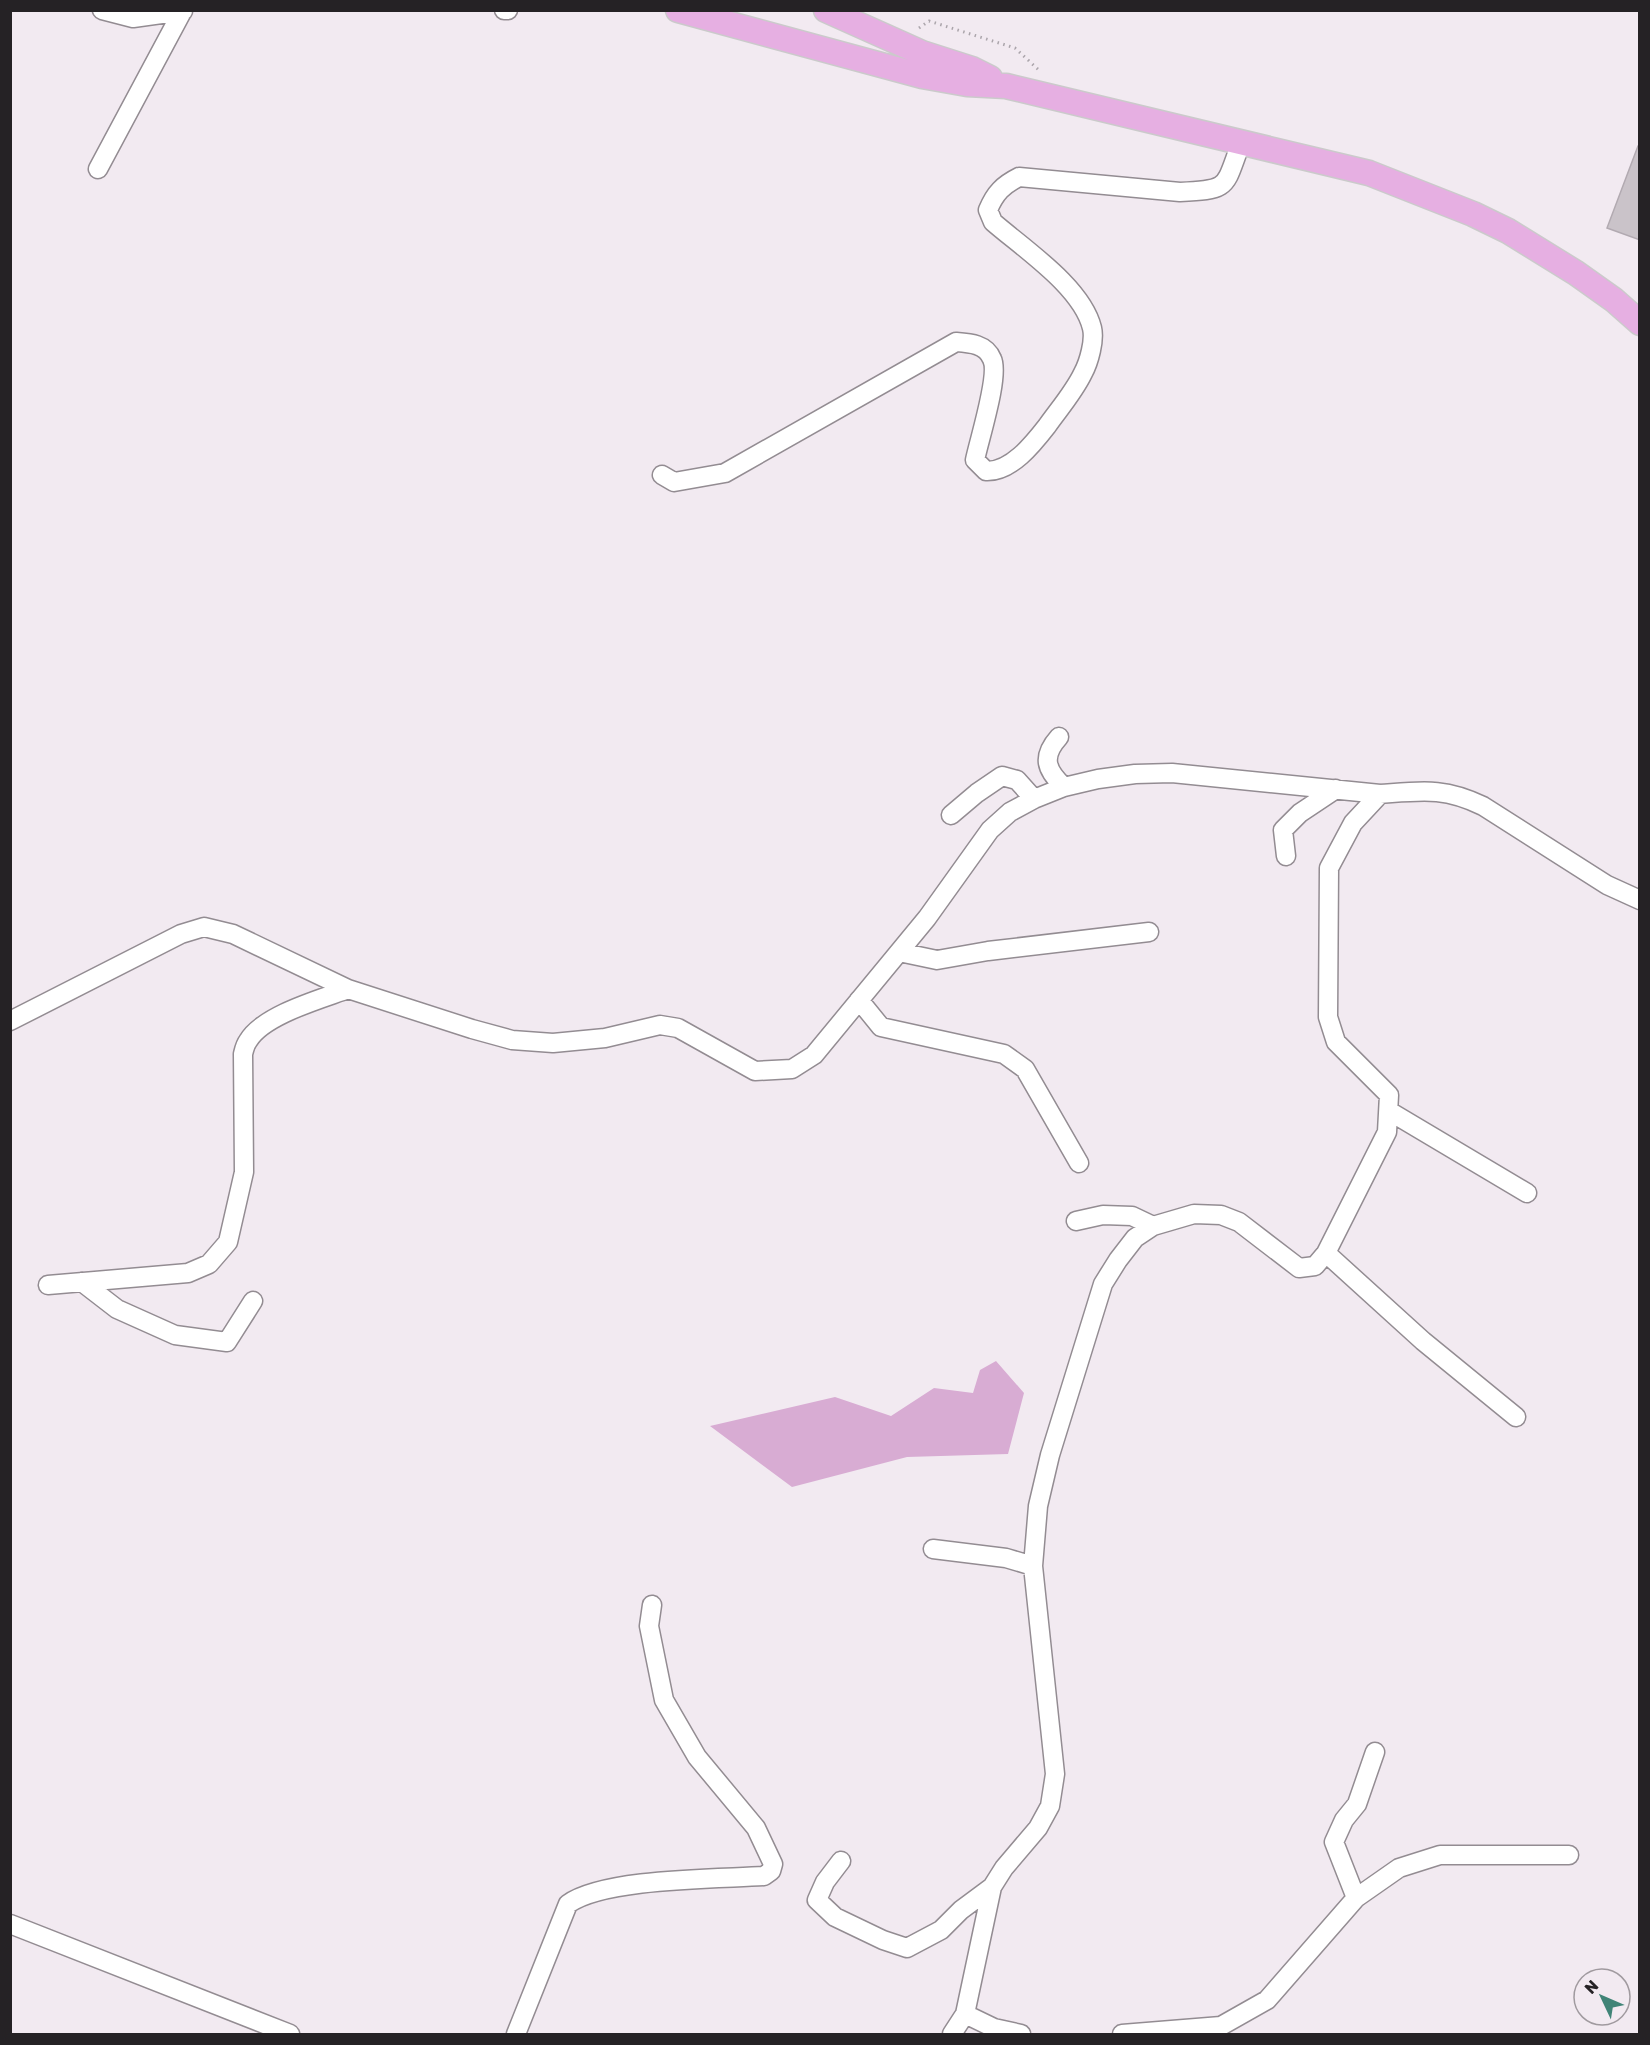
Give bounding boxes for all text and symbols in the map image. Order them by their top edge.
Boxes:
north arrow [1572,1967,1632,2027]
text: N [1581,1976,1602,1998]

